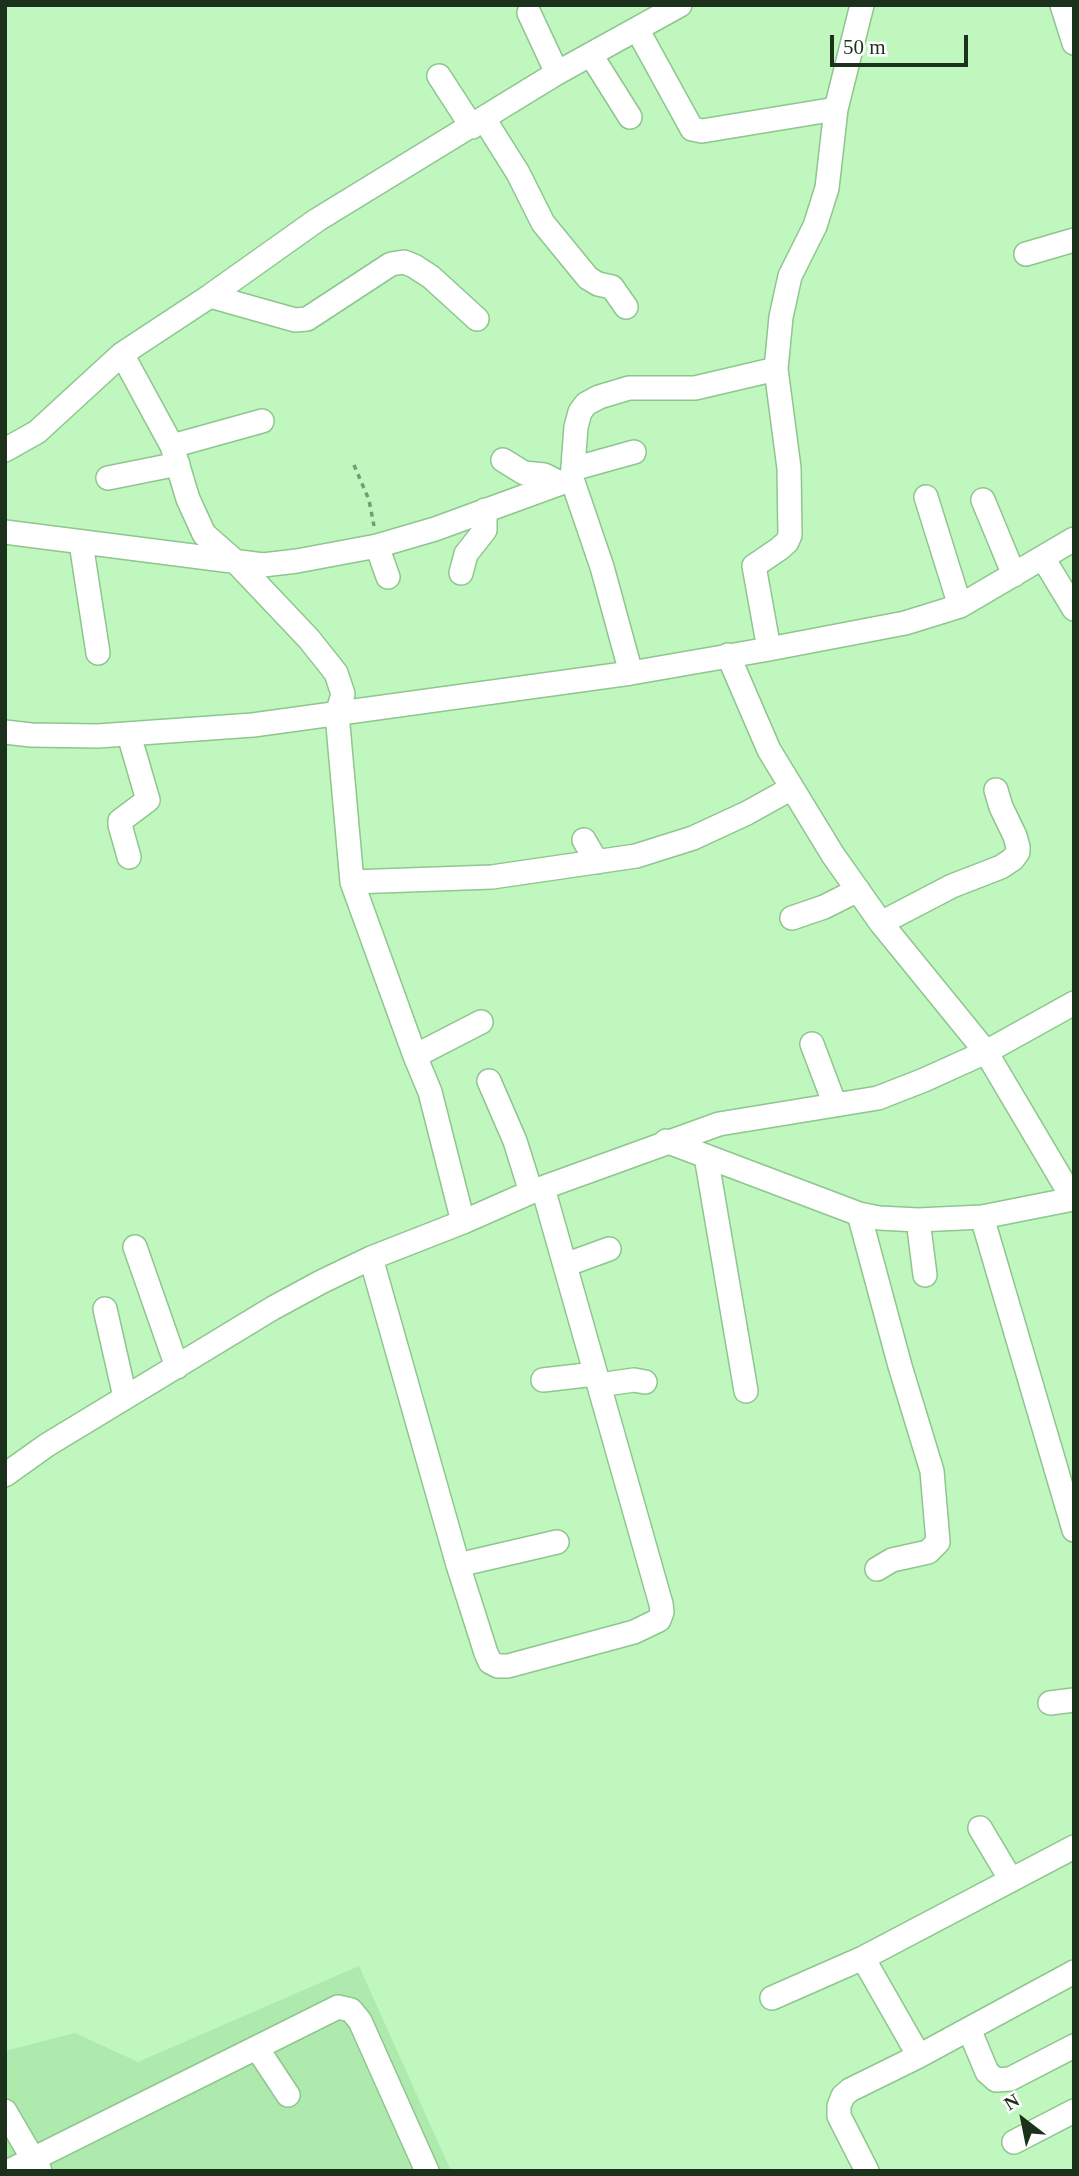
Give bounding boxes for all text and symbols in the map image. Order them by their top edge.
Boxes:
scale bar [834,21,972,65]
text: 50 m [843,35,886,59]
north arrow [988,2085,1058,2155]
text: N [1000,2089,1023,2114]

